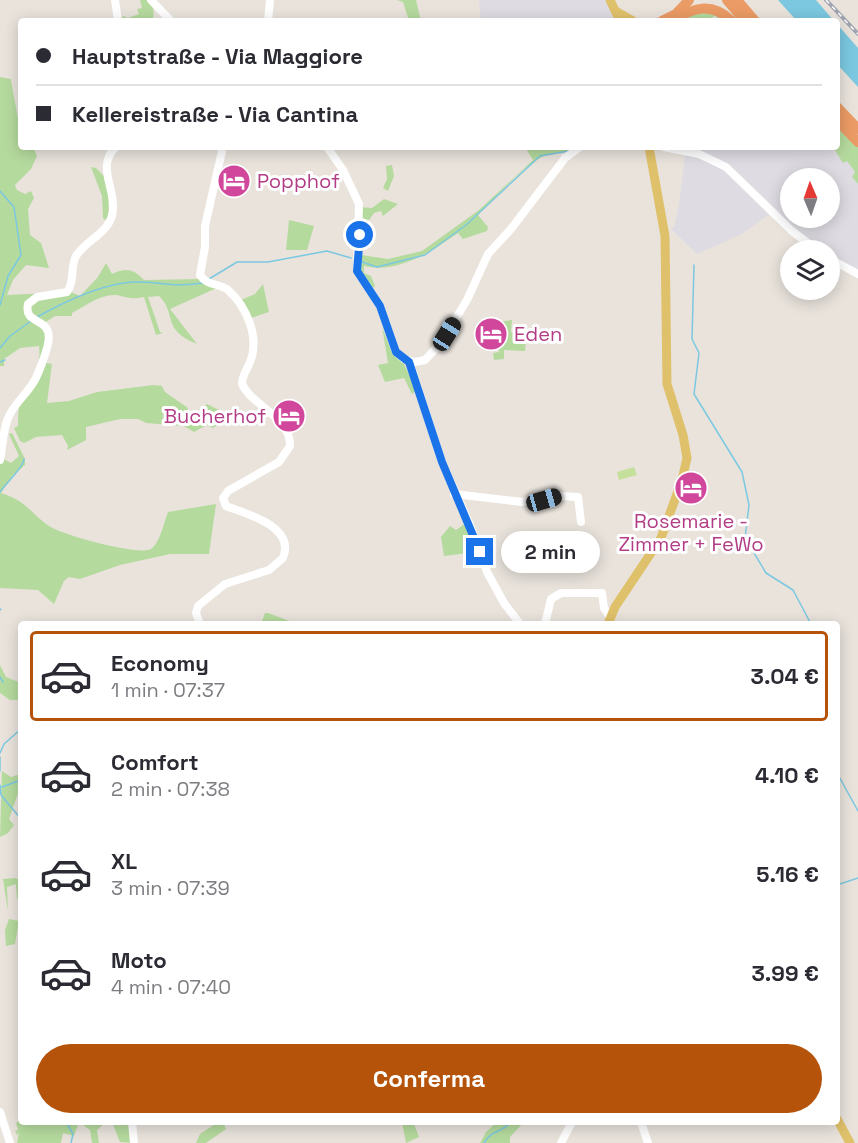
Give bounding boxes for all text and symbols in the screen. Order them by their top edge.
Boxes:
text: Hauptstraße - Via Maggiore [72,42,363,70]
text: Kellereistraße - Via Cantina [72,100,358,128]
hotel icon: Popphof [216,163,252,199]
place label: Popphof [257,168,340,194]
north arrow [780,168,840,228]
map controls [780,168,840,300]
route start [346,221,373,248]
button: layers [780,240,840,300]
car [430,314,464,354]
hotel icon: Eden [473,316,509,352]
place label: Eden [514,321,562,347]
hotel icon: Bucherhof [271,398,307,434]
place label: Bucherhof [164,403,266,429]
hotel icon: Rosemarie - Zimmer + FeWo [673,470,709,506]
car [524,486,564,514]
place label: Rosemarie - Zimmer + FeWo [618,508,764,557]
callout: 2 min [501,531,600,573]
route end [466,538,493,565]
text: 2 min [525,539,576,565]
icon: car [39,649,93,703]
text: Economy [111,649,209,677]
text: 3.04 € [751,662,819,690]
text: 1 min · 07:37 [111,677,225,703]
icon: car [39,748,93,802]
text: Comfort [111,748,199,776]
text: 4.10 € [755,761,819,789]
text: 2 min · 07:38 [111,776,230,802]
icon: car [39,847,93,901]
text: XL [111,847,137,875]
text: 5.16 € [756,860,819,888]
text: 3 min · 07:39 [111,875,230,901]
icon: car [39,946,93,1000]
text: Moto [111,946,167,974]
text: 3.99 € [751,959,819,987]
text: 4 min · 07:40 [111,974,231,1000]
button: Conferma [36,1044,822,1113]

